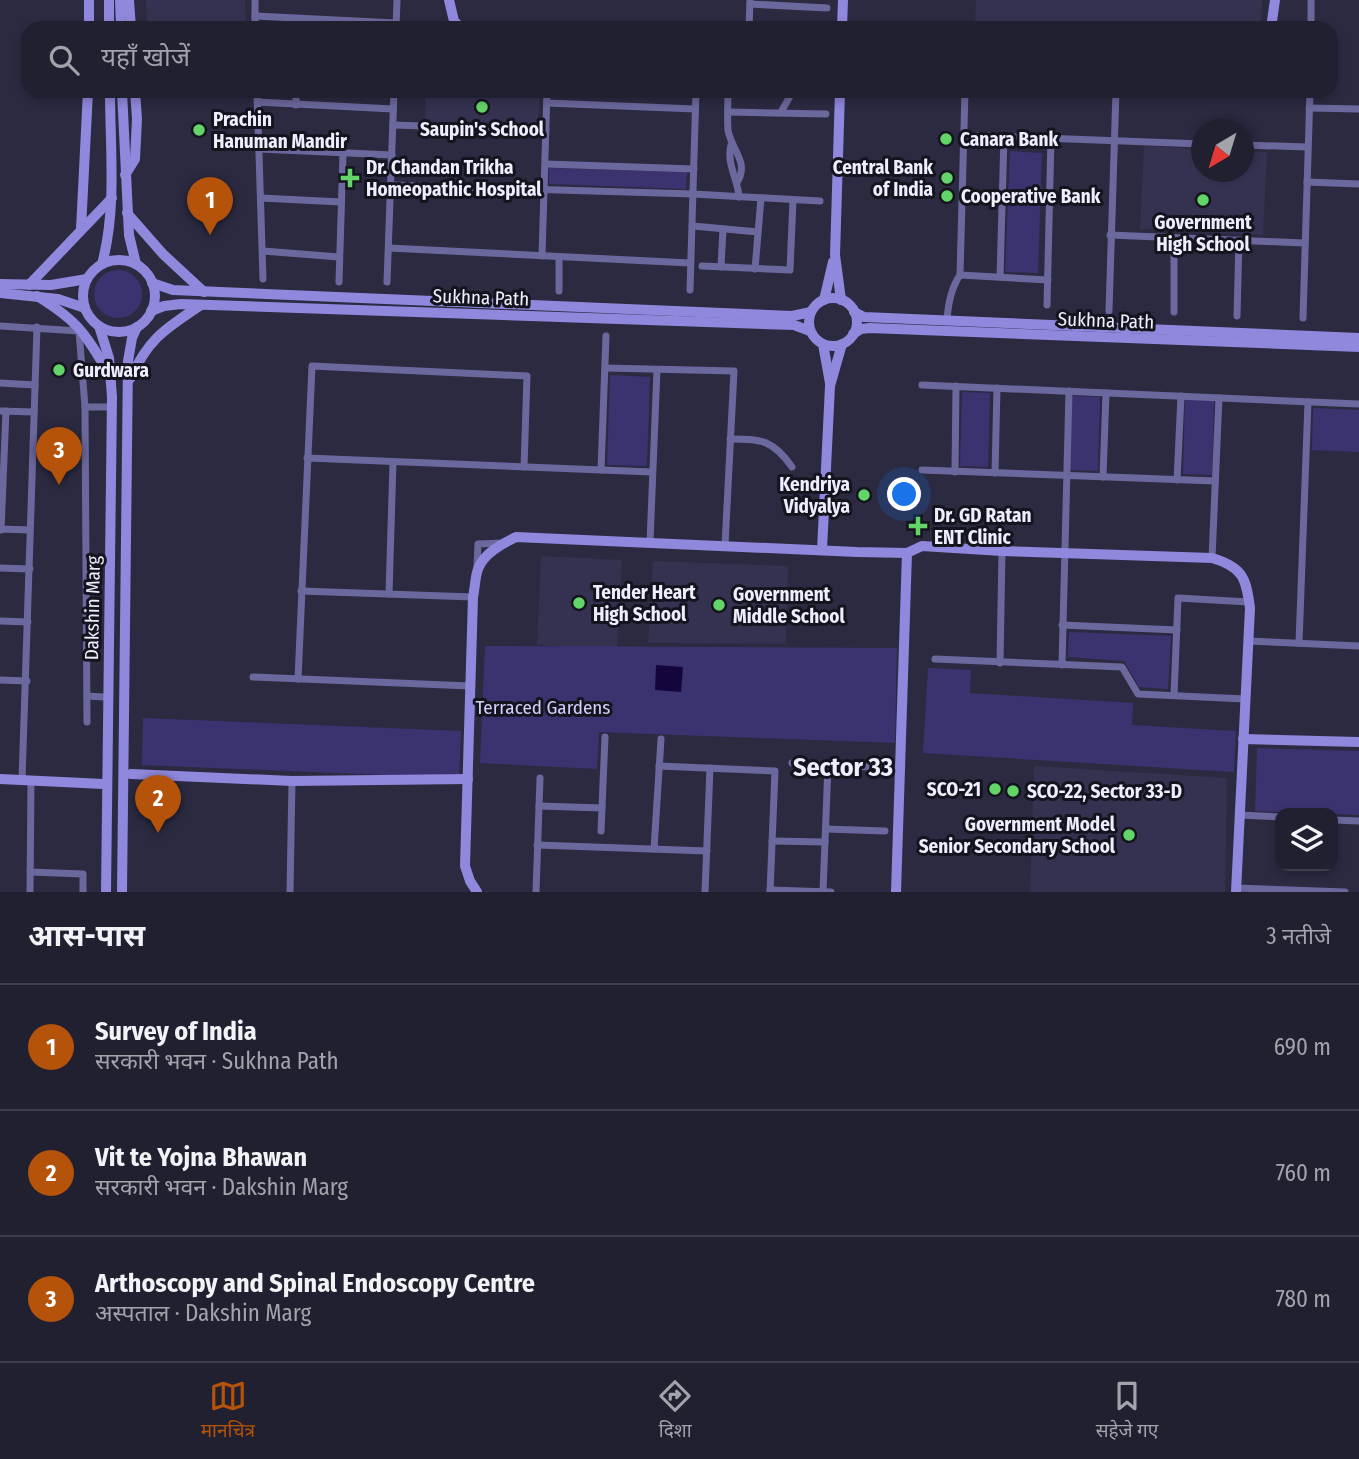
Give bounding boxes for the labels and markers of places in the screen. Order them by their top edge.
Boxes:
marker: Saupin's School [474,99,490,115]
place label: Prachin Hanuman Mandir [213,108,348,153]
place label: Saupin's School [420,118,545,141]
marker: Prachin Hanuman Mandir [191,122,207,138]
place label: Canara Bank [960,128,1058,151]
marker: Canara Bank [938,131,954,147]
place label: Dr. Chandan Trikha Homeopathic Hospital [366,156,542,201]
place label: Central Bank of India [833,156,933,201]
marker: Dr. Chandan Trikha Homeopathic Hospital [340,168,360,188]
marker: Central Bank of India [939,170,955,186]
pin: 1 [187,177,233,235]
place label: Cooperative Bank [961,185,1101,208]
marker: Cooperative Bank [939,188,955,204]
marker: Government High School [1195,192,1211,208]
place label: Government High School [1154,211,1252,256]
place label: Gurdwara [73,359,149,382]
marker: Gurdwara [51,362,67,378]
pin: 3 [36,427,82,485]
place label: Kendriya Vidyalya [779,473,850,518]
marker: Kendriya Vidyalya [856,487,872,503]
place label: Dr. GD Ratan ENT Clinic [934,504,1031,549]
marker: Dr. GD Ratan ENT Clinic [908,516,928,536]
place label: Tender Heart High School [593,581,696,626]
place label: Government Middle School [733,583,845,628]
marker: Tender Heart High School [571,595,587,611]
marker: Government Middle School [711,597,727,613]
pin: 2 [135,775,181,833]
place label: SCO-21 [927,778,981,801]
place label: SCO-22, Sector 33-D [1027,780,1182,803]
marker: SCO-21 [987,781,1003,797]
marker: SCO-22, Sector 33-D [1005,783,1021,799]
place label: Government Model Senior Secondary School [919,813,1116,858]
marker: Government Model Senior Secondary School [1121,827,1137,843]

